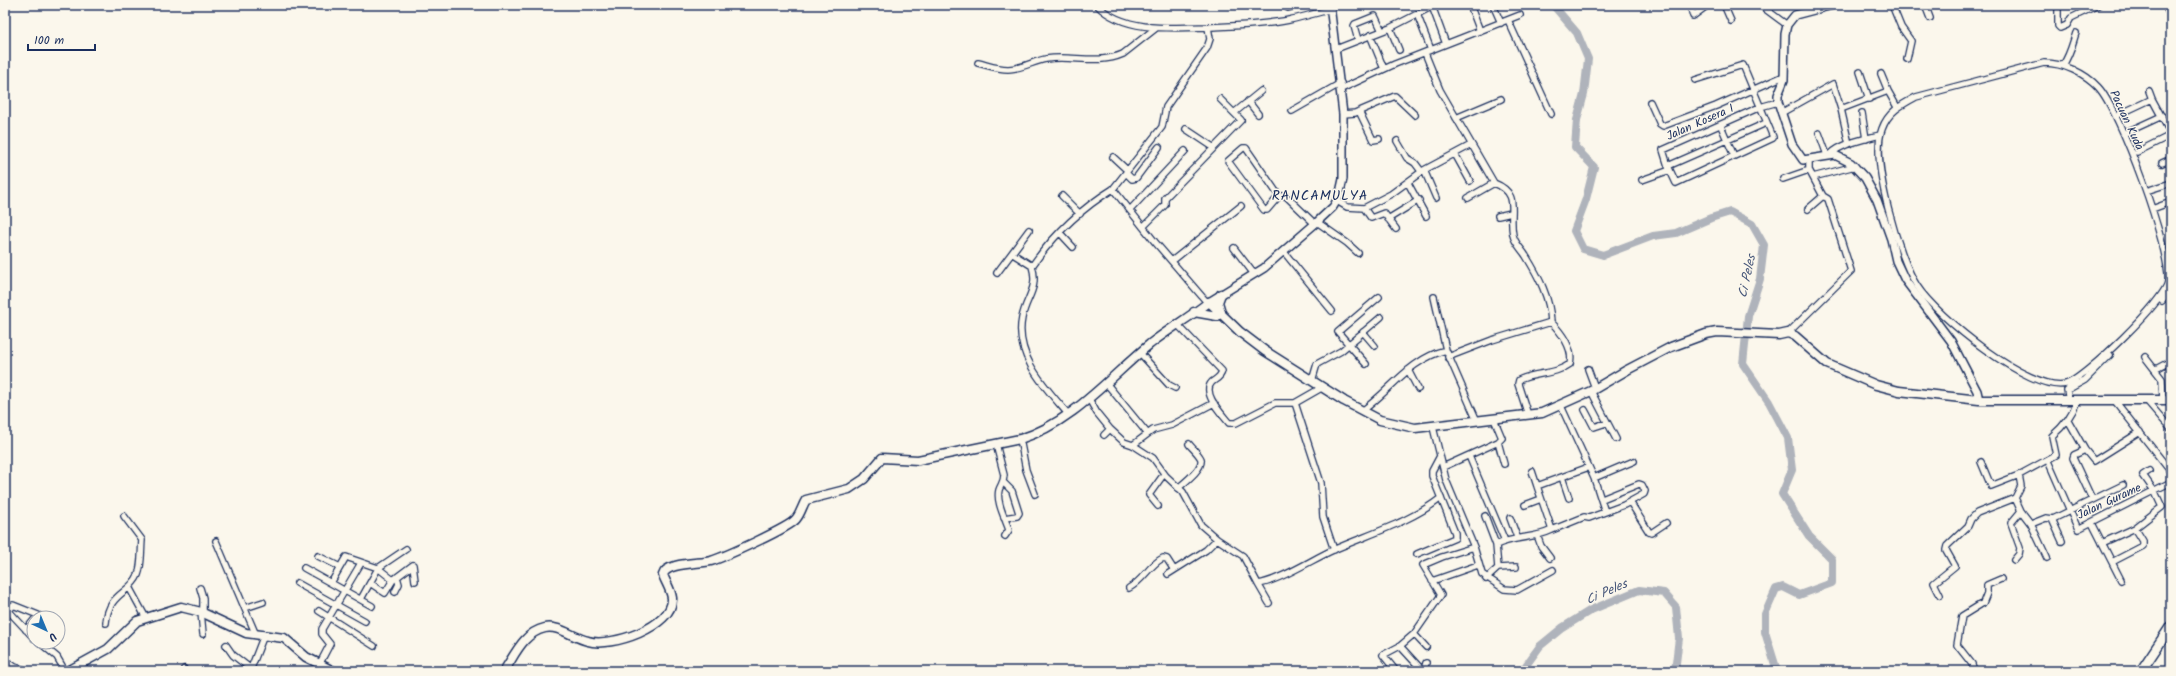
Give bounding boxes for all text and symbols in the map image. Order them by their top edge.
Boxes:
scale bar [28,26,95,52]
text: 100 m [34,31,65,50]
street label: Pacuan Kuda [2104,87,2149,154]
street label: Jalan Kosera I [1663,99,1737,146]
district label: RANCAMULYA [1272,185,1368,207]
water label: Ci Peles [1733,251,1763,300]
street label: Jalan Gurame [2074,478,2145,525]
water label: Ci Peles [1582,573,1632,611]
north arrow [26,610,66,650]
text: U [43,628,61,646]

